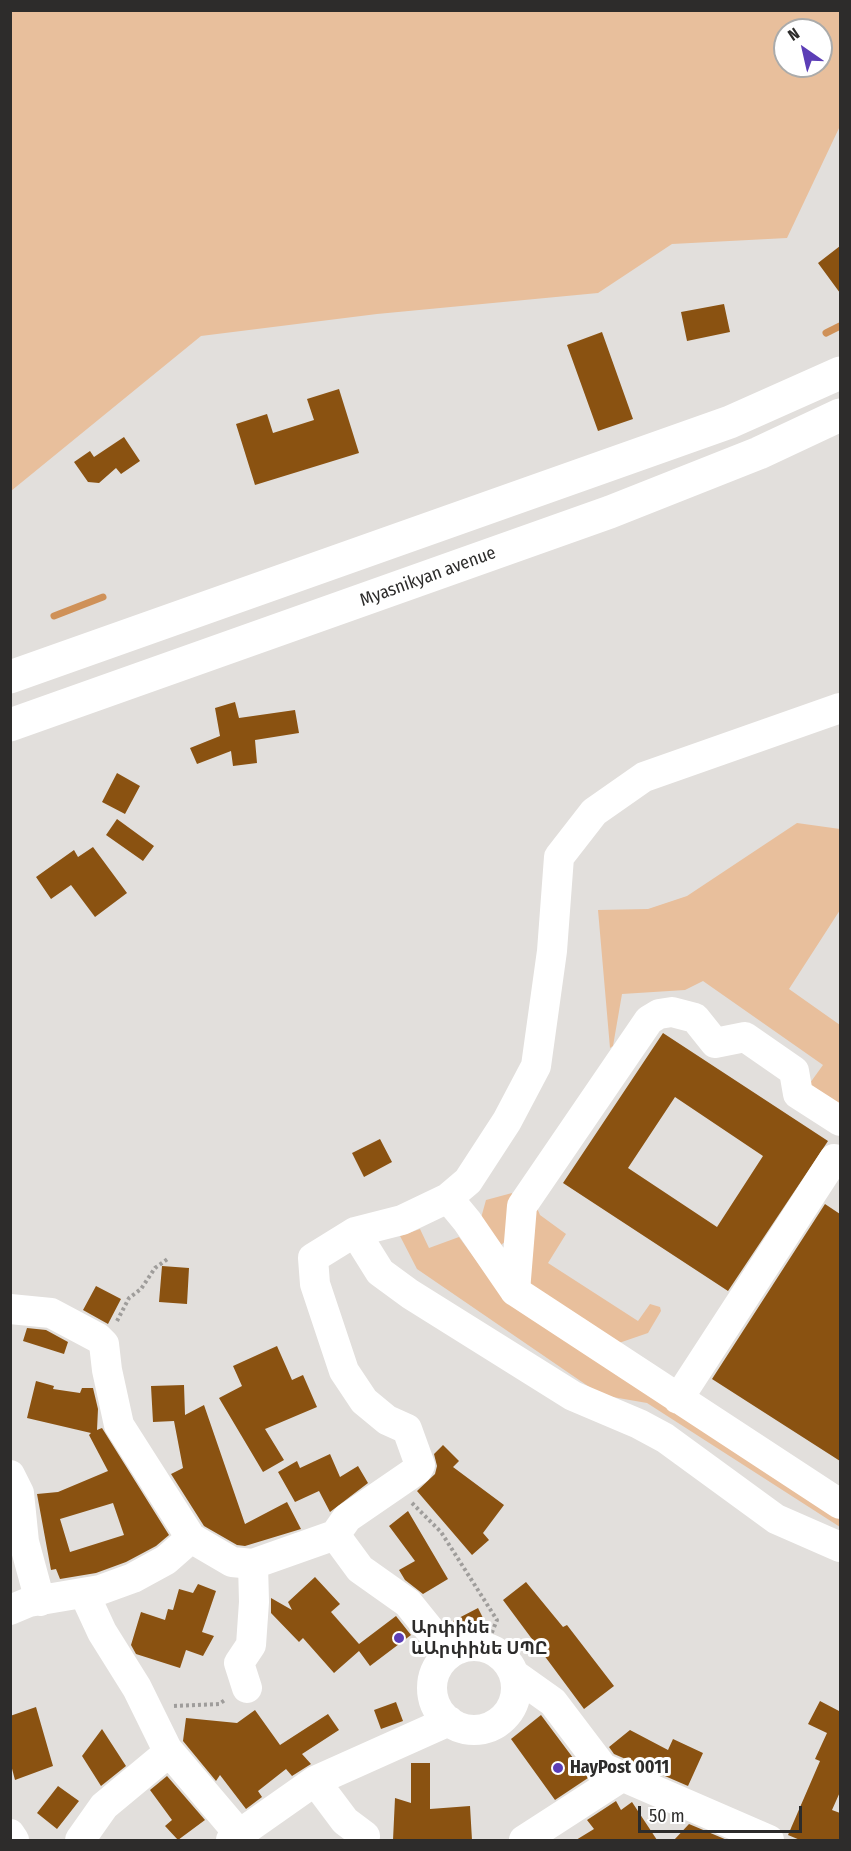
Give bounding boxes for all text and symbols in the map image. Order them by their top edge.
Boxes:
north arrow [773,18,833,78]
text: N [784,24,803,45]
street label: Myasnikyan avenue [357,542,499,612]
place label: Արփինե ևԱրփինե ՍՊԸ [411,1617,548,1660]
marker: Արփինե ևԱրփինե ՍՊԸ [392,1631,406,1645]
place label: HayPost 0011 [570,1757,669,1779]
marker: HayPost 0011 [551,1761,565,1775]
scale bar [641,1794,804,1832]
text: 50 m [649,1805,685,1827]

